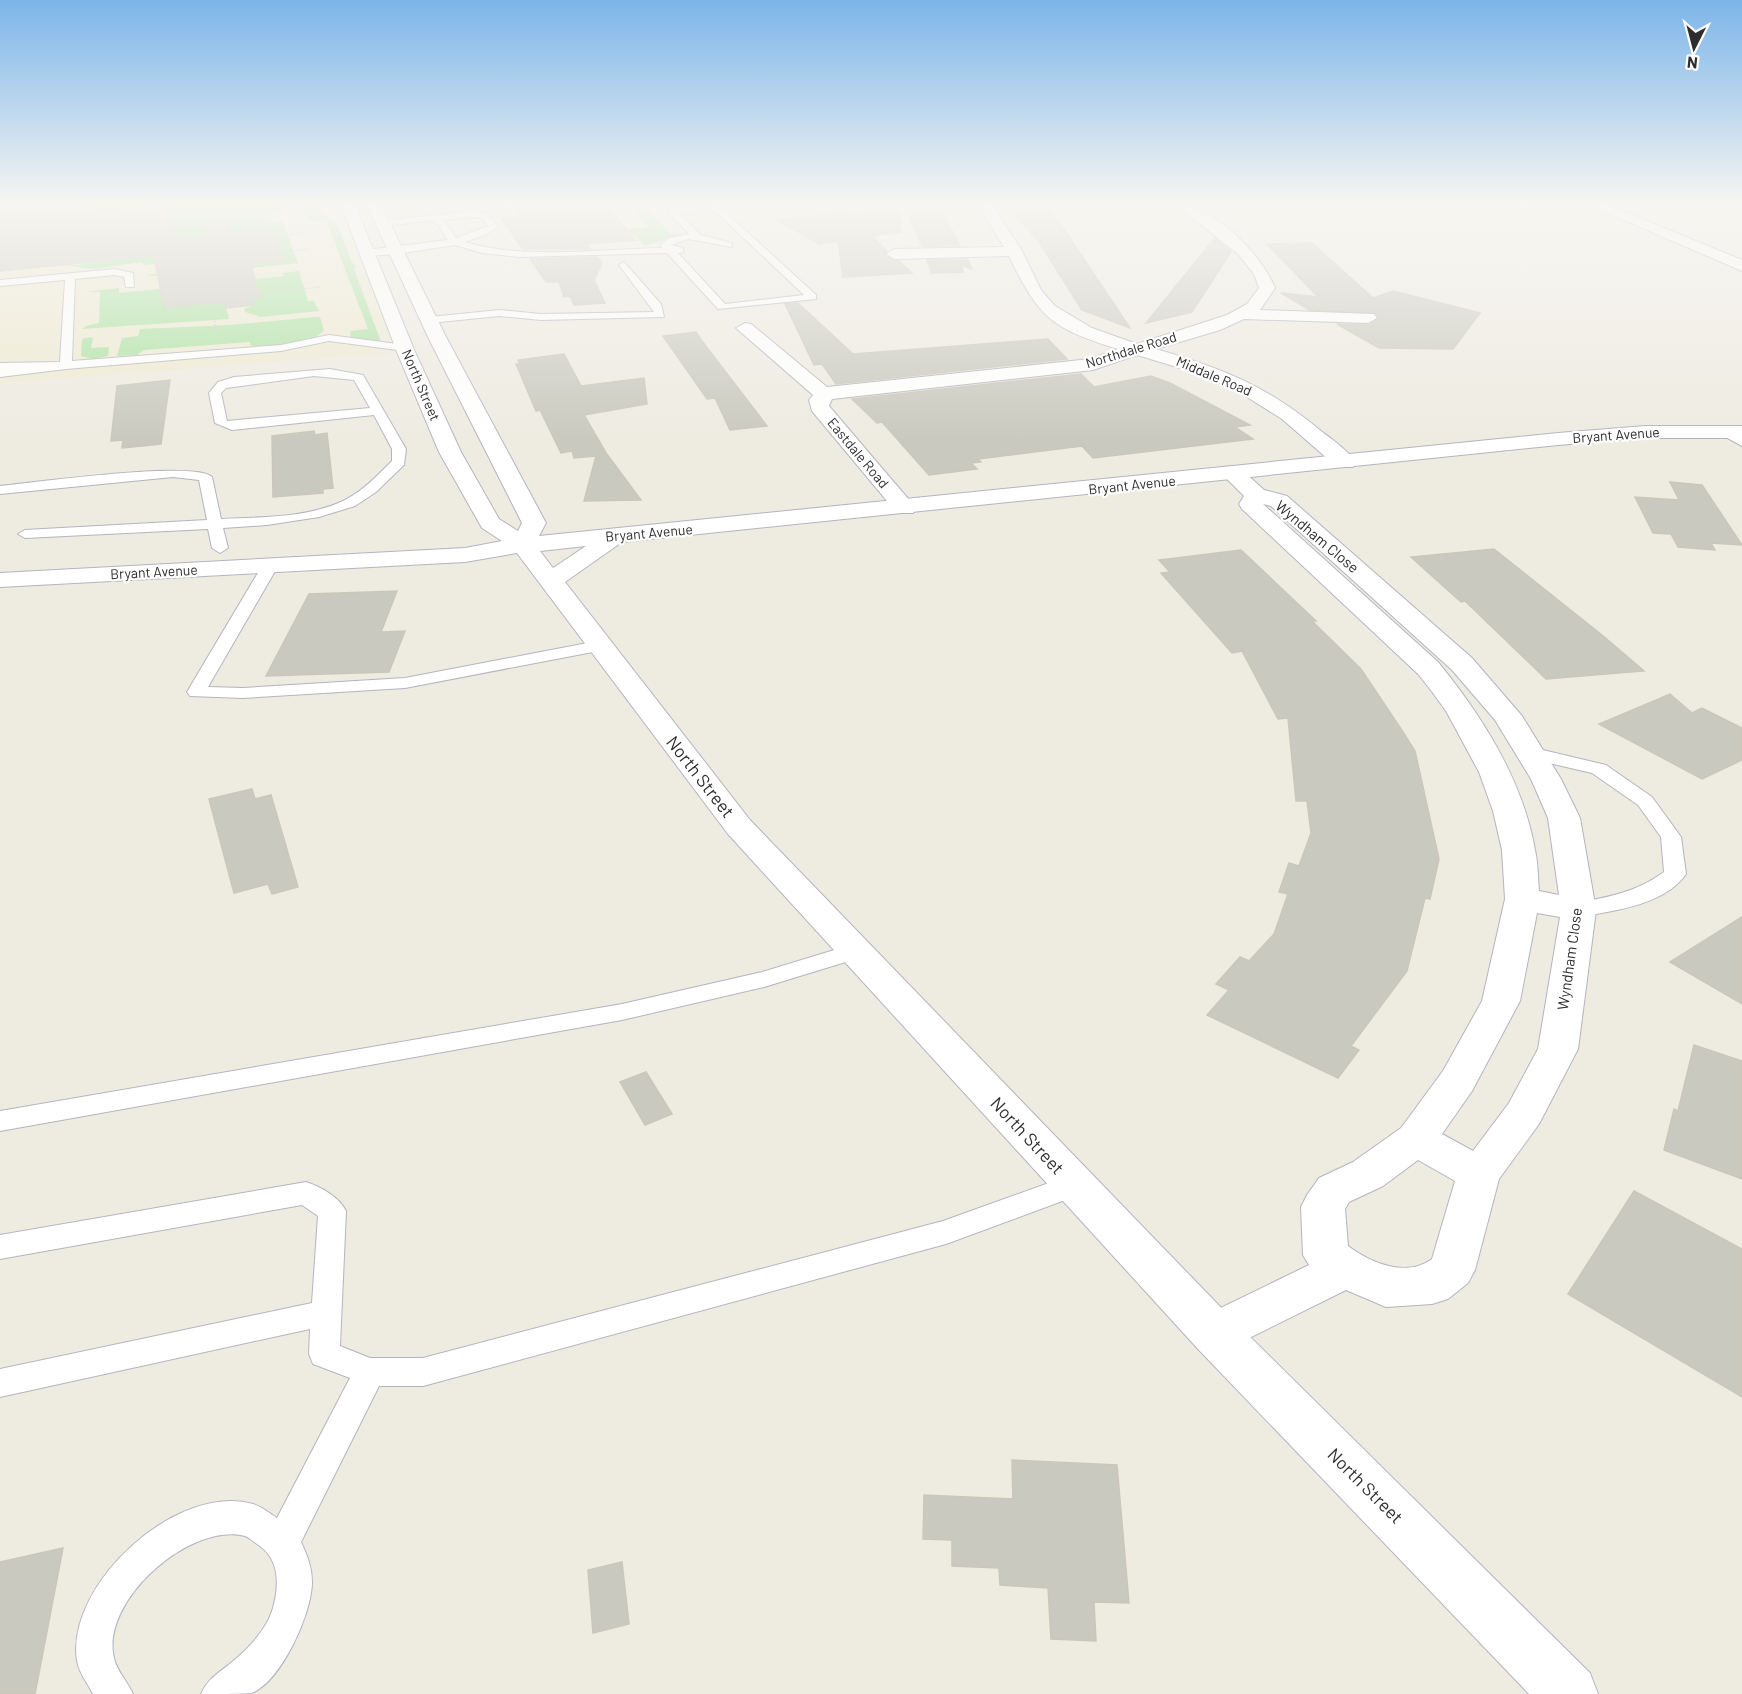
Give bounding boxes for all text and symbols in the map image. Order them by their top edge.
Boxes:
north arrow [1664,18,1724,78]
text: N [1686,53,1699,73]
street label: Northdale Road [1083,328,1178,371]
street label: North Street [399,346,444,423]
street label: Middale Road [1174,352,1255,399]
street label: Eastdale Road [824,414,893,491]
street label: Bryant Avenue [1572,423,1660,446]
street label: Bryant Avenue [1087,471,1176,498]
street label: Wyndham Close [1272,496,1363,576]
street label: Bryant Avenue [605,520,693,545]
street label: Bryant Avenue [110,561,198,582]
street label: North Street [662,731,740,822]
street label: Wyndham Close [1553,906,1585,1011]
street label: North Street [986,1092,1069,1179]
street label: North Street [1323,1443,1408,1528]

